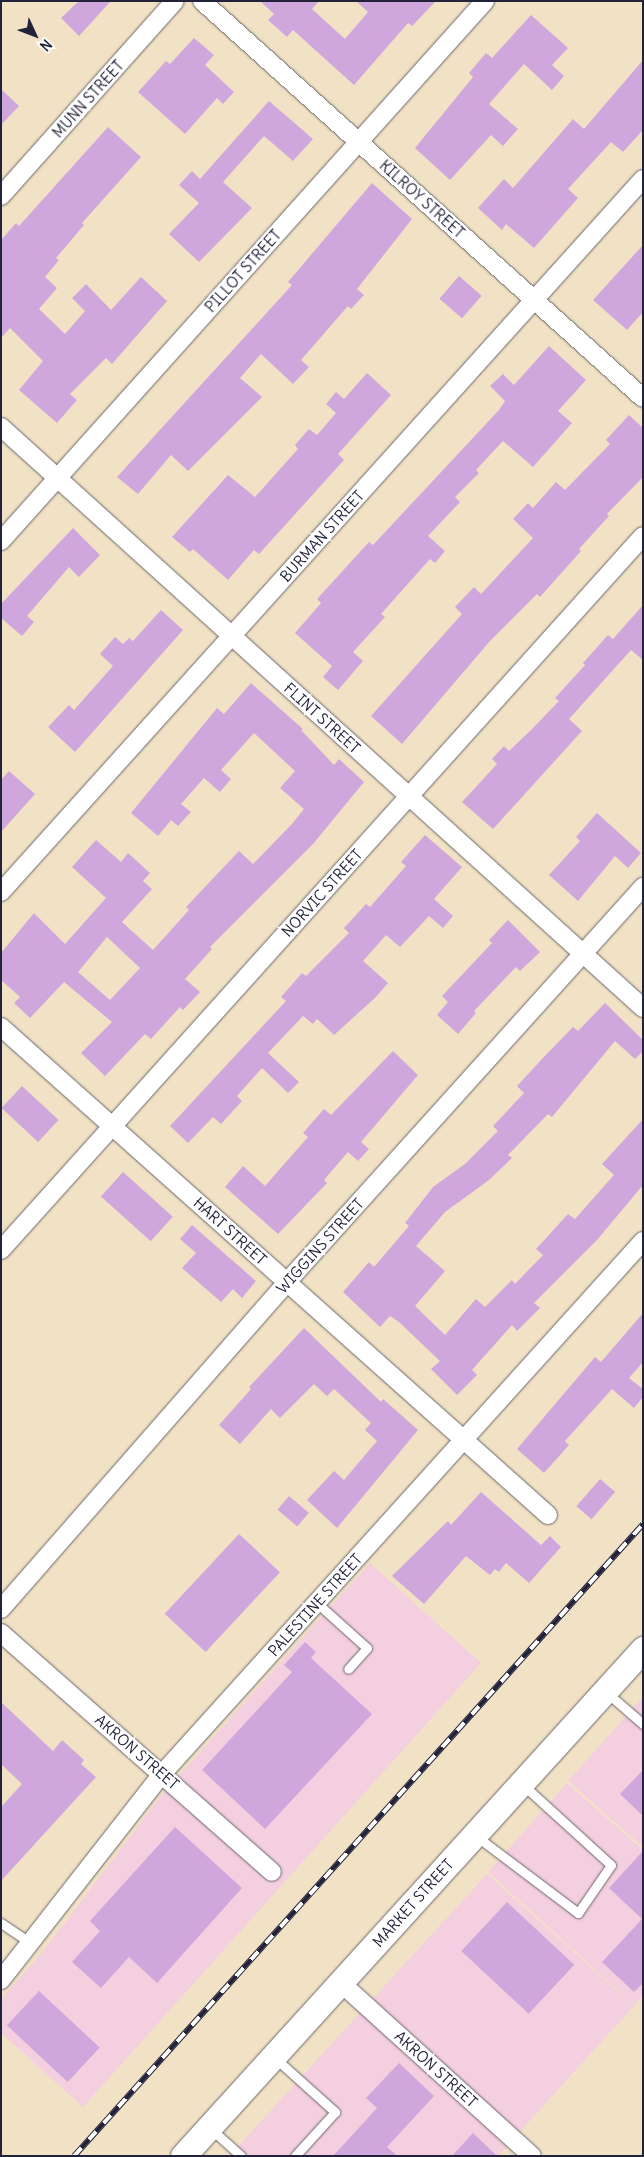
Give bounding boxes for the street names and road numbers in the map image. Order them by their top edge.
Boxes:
street label: MUNN STREET [49,57,127,141]
street label: KILROY STREET [376,156,468,242]
street label: PILLOT STREET [201,226,285,316]
street label: BURMAN STREET [276,487,368,585]
street label: FLINT STREET [280,679,364,757]
street label: NORVIC STREET [278,845,366,941]
street label: HART STREET [190,1193,270,1269]
street label: WIGGINS STREET [273,1195,367,1297]
street label: PALESTINE STREET [264,1550,366,1660]
street label: AKRON STREET [91,1711,183,1793]
street label: MARKET STREET [369,1855,457,1951]
street label: AKRON STREET [391,2027,481,2111]

